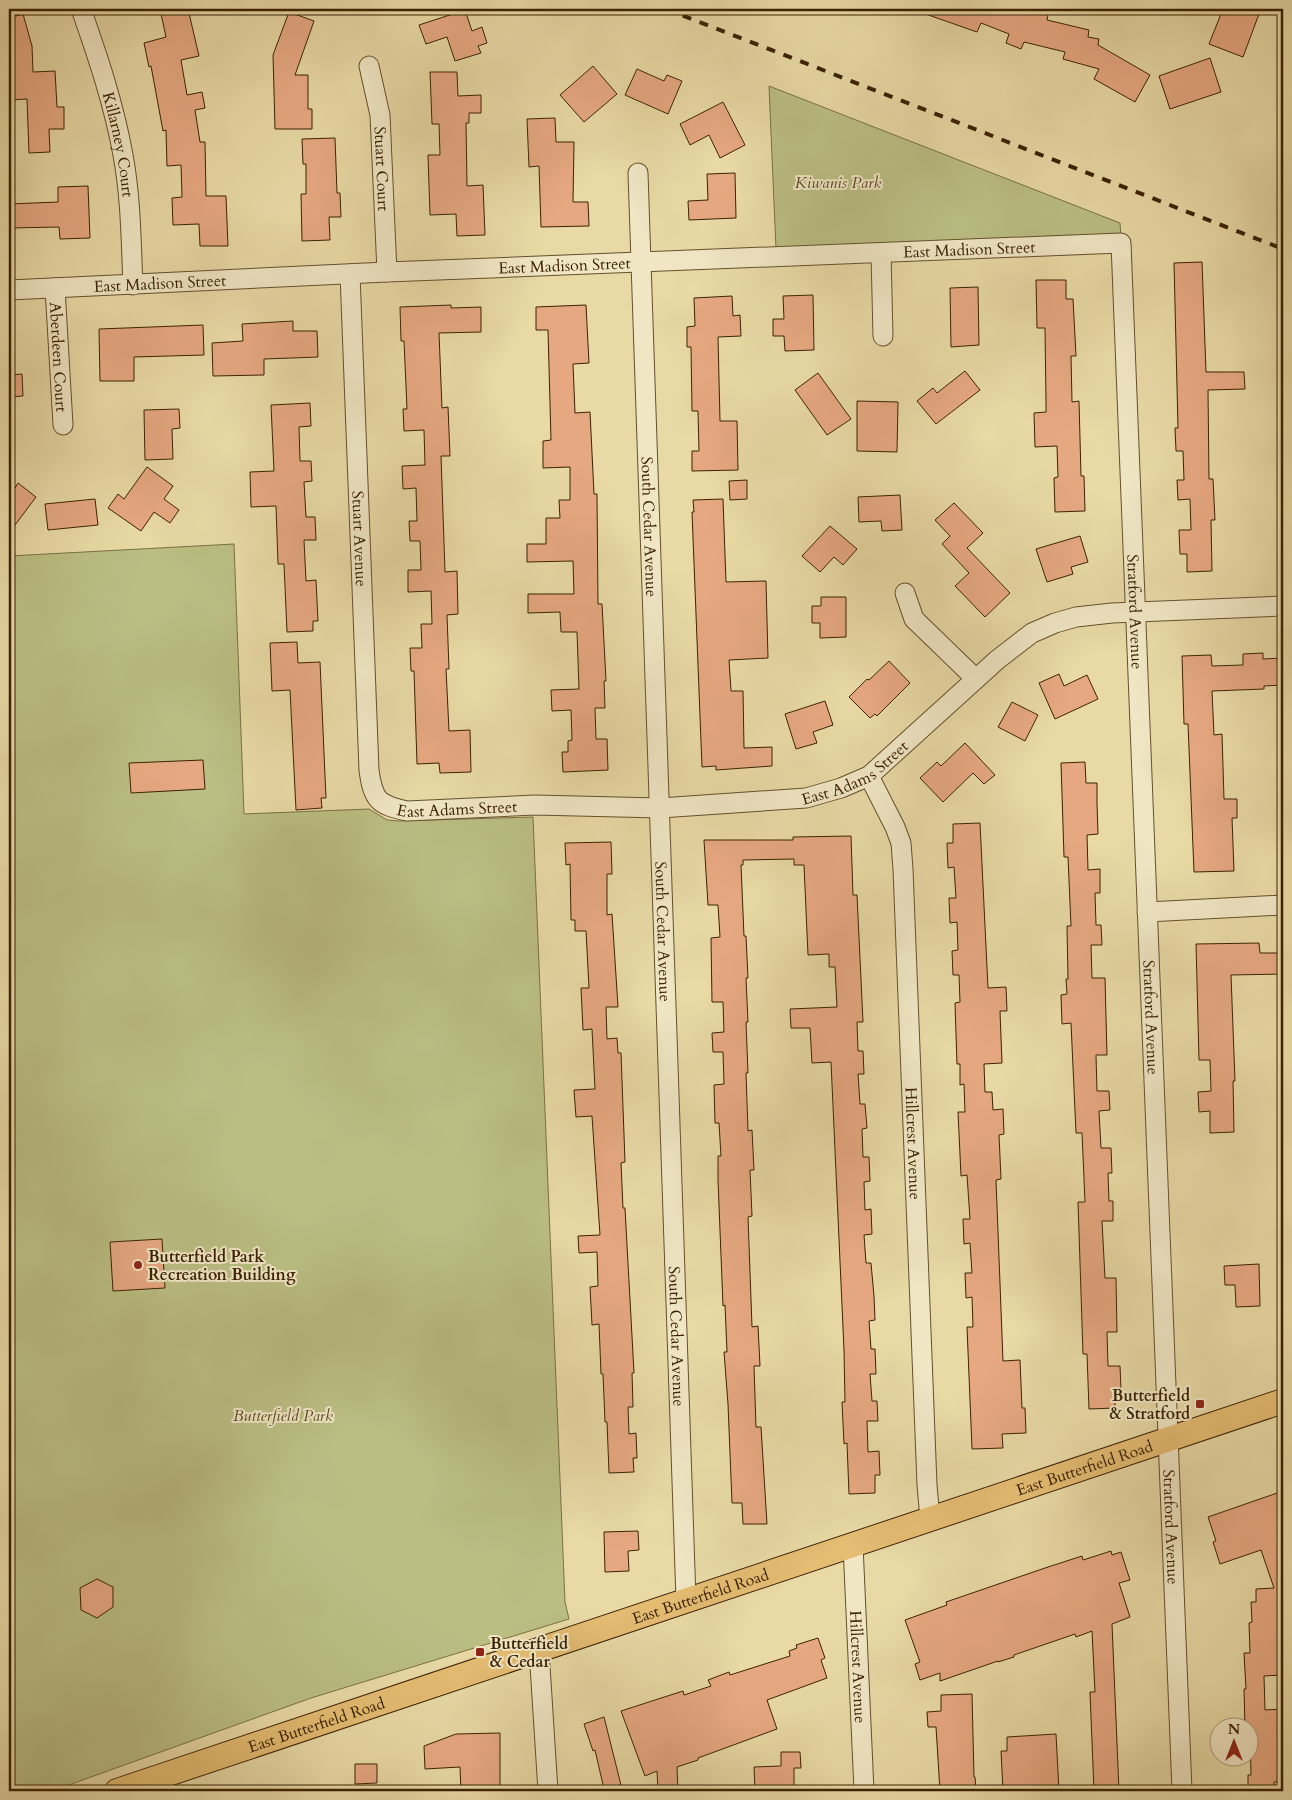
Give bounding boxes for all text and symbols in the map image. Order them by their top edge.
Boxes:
street label: Killarney Court [97,89,139,198]
street label: Stuart Court [369,126,394,212]
park label: Kiwanis Park [795,172,881,194]
street label: East Madison Street [903,236,1036,264]
street label: East Madison Street [498,252,631,280]
street label: East Madison Street [93,270,227,298]
street label: Aberdeen Court [44,301,72,413]
street label: South Cedar Avenue [636,456,662,597]
street label: Stuart Avenue [346,491,372,587]
street label: Stratford Avenue [1121,554,1148,670]
street label: East Adams Street [799,736,913,811]
street label: East Adams Street [394,796,518,823]
street label: South Cedar Avenue [649,861,676,1002]
street label: Stratford Avenue [1137,960,1164,1075]
street label: Hillcrest Avenue [899,1087,926,1200]
place label: Butterfield Park Recreation Building [148,1246,296,1286]
marker: Butterfield Park Recreation Building [132,1259,144,1271]
street label: South Cedar Avenue [663,1266,689,1407]
place label: Butterfield & Stratford [1109,1385,1190,1425]
marker: Butterfield & Stratford [1194,1398,1206,1410]
park label: Butterfield Park [233,1405,333,1427]
street label: East Butterfield Road [1013,1435,1156,1501]
street label: Stratford Avenue [1157,1469,1184,1585]
street label: East Butterfield Road [629,1564,772,1630]
street label: Hillcrest Avenue [844,1610,871,1724]
place label: Butterfield & Cedar [490,1633,568,1673]
marker: Butterfield & Cedar [474,1646,486,1658]
street label: East Butterfield Road [245,1692,388,1758]
north arrow [1210,1718,1260,1768]
text: N [1228,1720,1240,1739]

